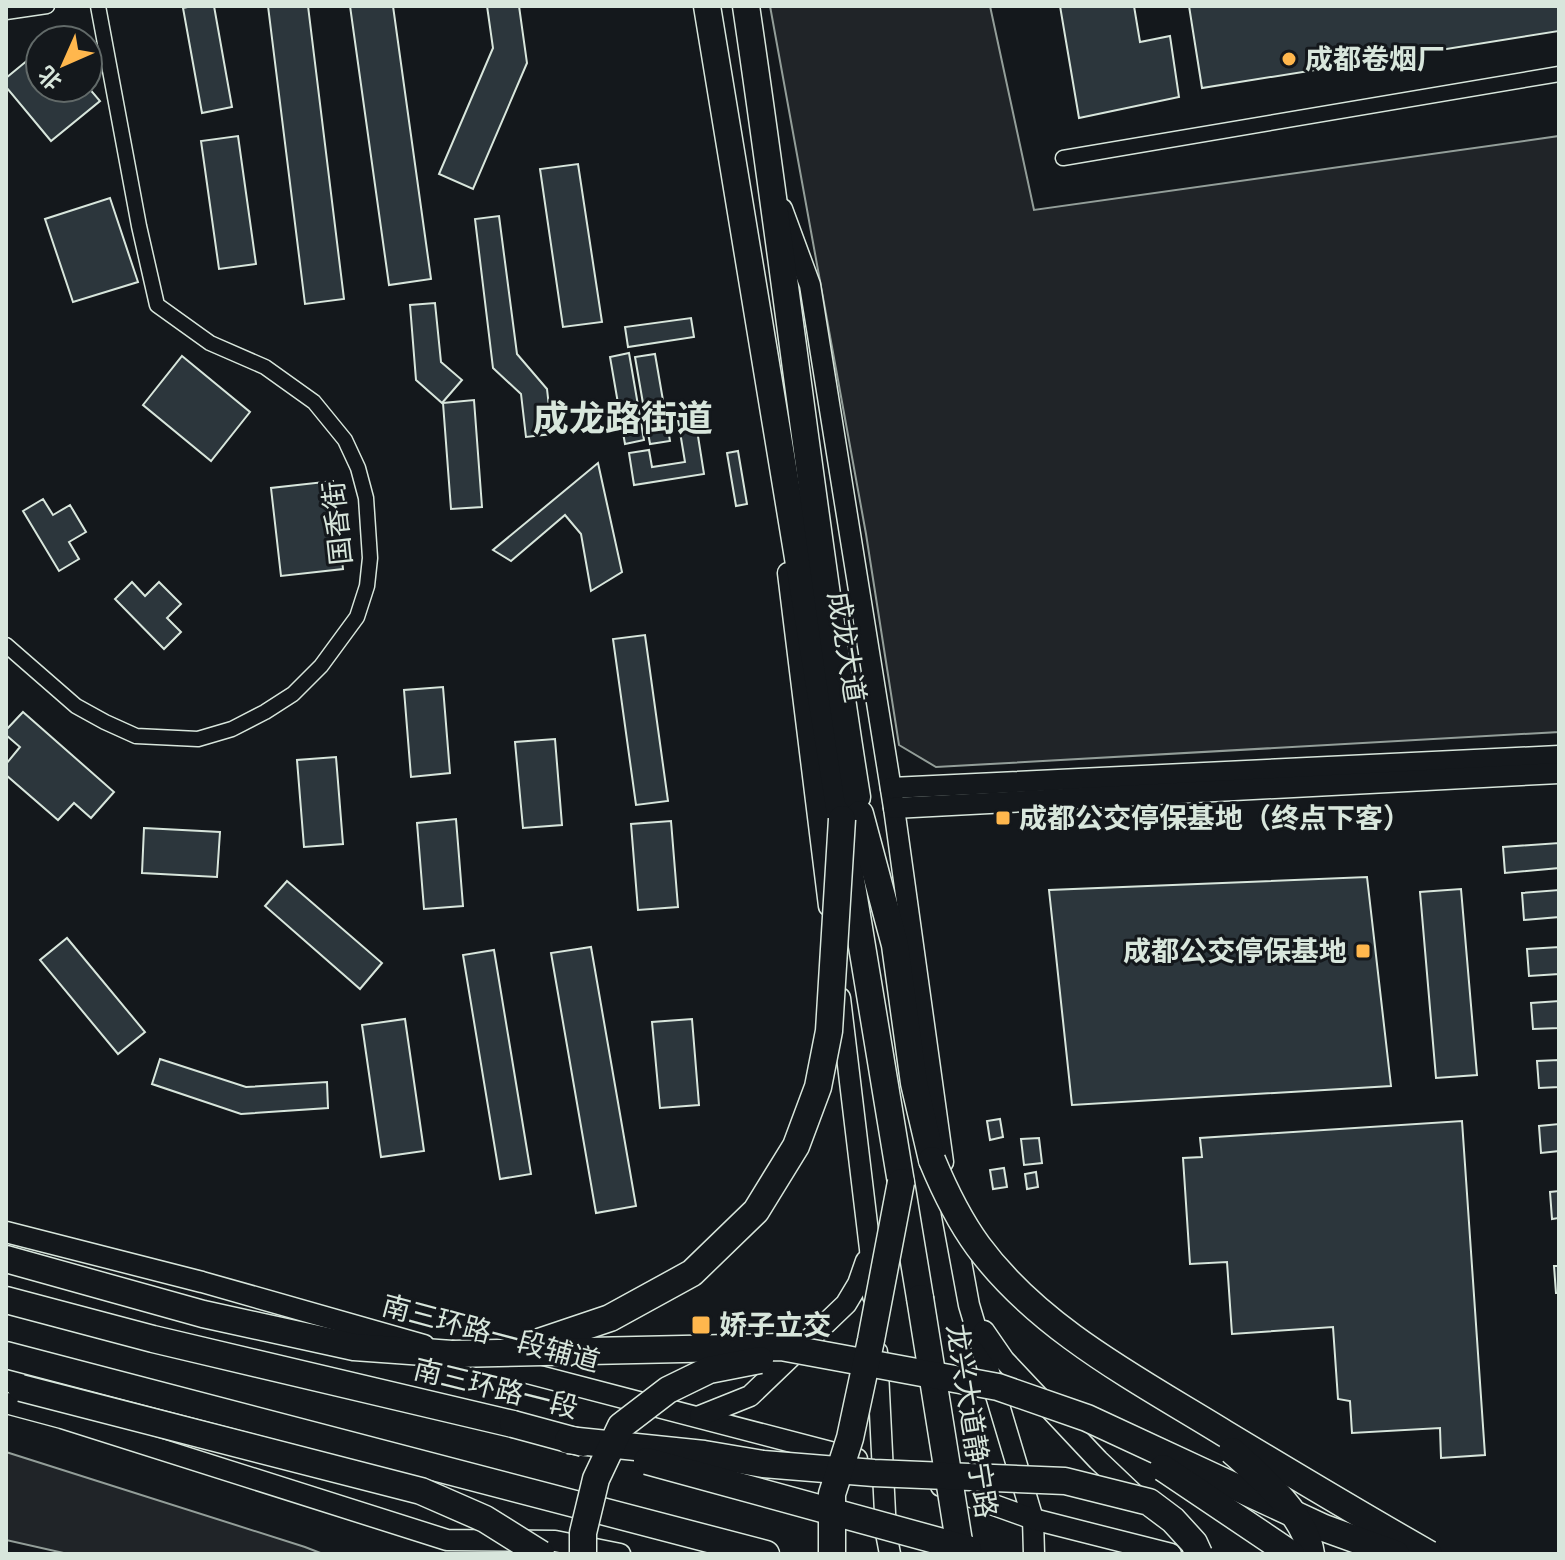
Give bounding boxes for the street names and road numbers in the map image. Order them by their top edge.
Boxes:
street label: 国香街 [314,479,361,567]
street label: 成龙大道 [818,589,875,705]
street label: 南三环路一段辅道 [378,1286,604,1381]
street label: 龙兴大道静宁路 [937,1321,1006,1521]
street label: 南三环路一段 [410,1349,582,1428]

